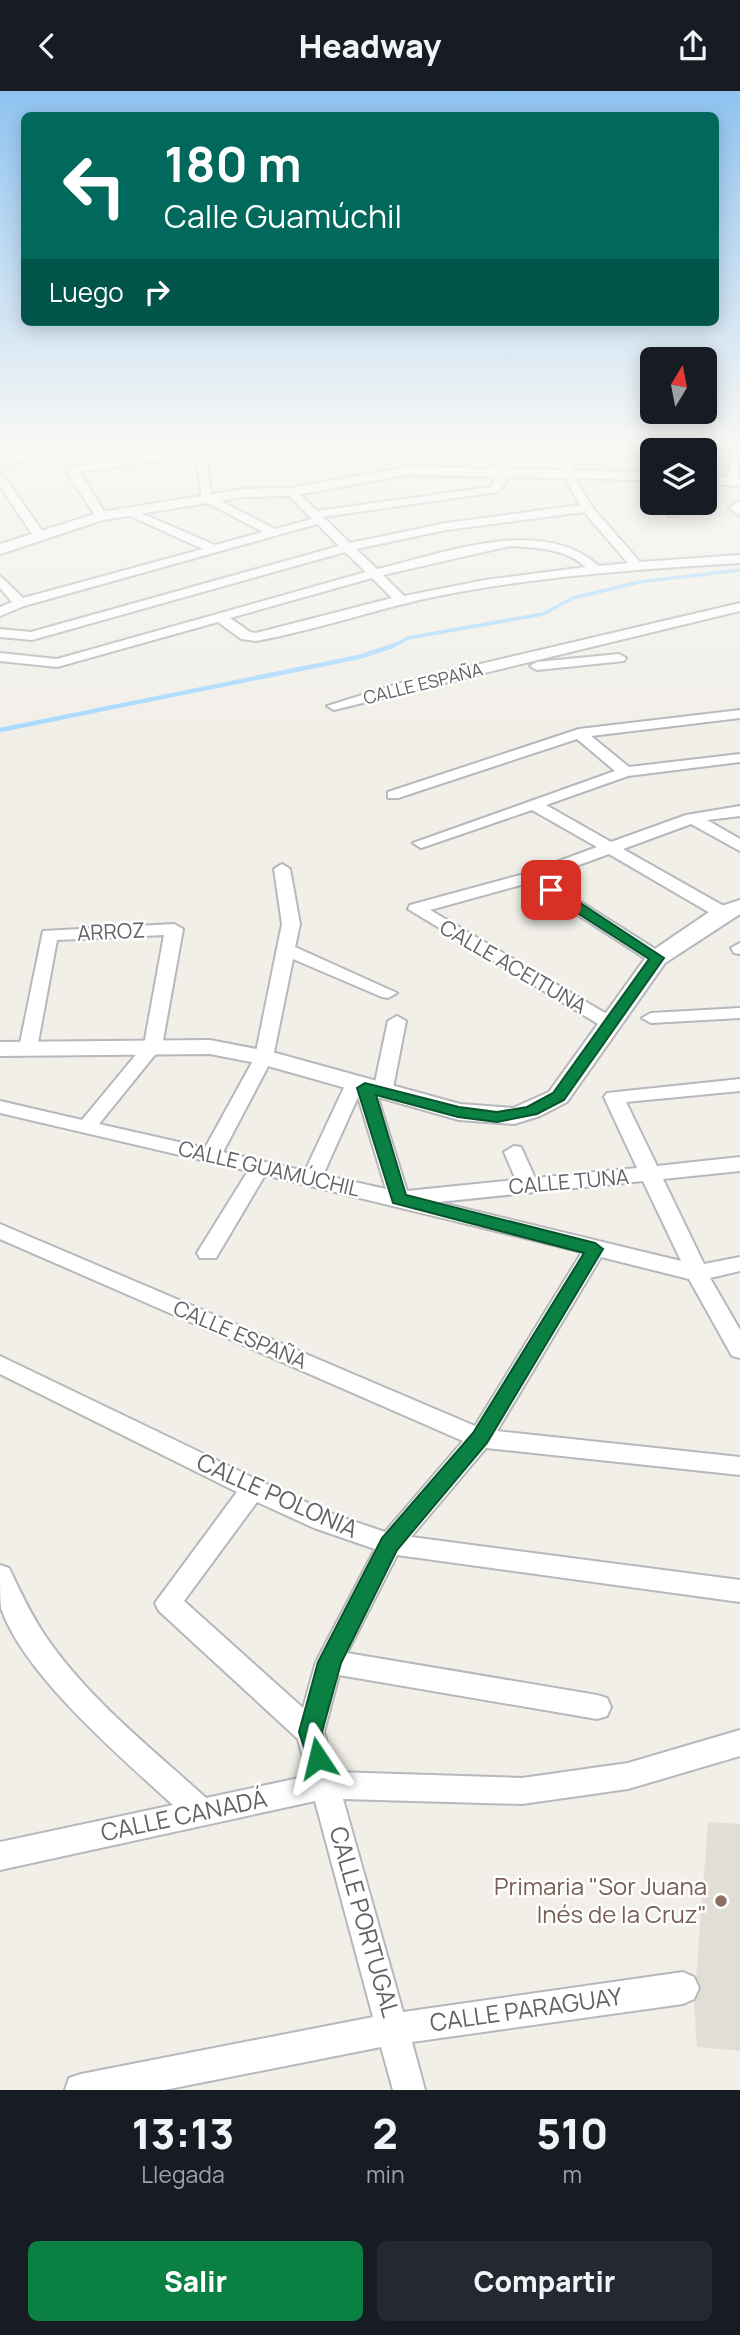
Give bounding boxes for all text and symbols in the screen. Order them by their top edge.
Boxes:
text: Headway [299,24,441,68]
icon: back [28,27,66,65]
icon: share [674,27,712,65]
text: 180 m [164,130,302,197]
icon: left [49,140,140,231]
text: Calle Guamúchil [164,194,402,238]
icon: right [138,273,176,311]
text: Luego [49,274,124,310]
north arrow [640,347,718,423]
map controls [640,347,717,515]
button: layers [640,438,717,515]
street label: CALLE ESPAÑA [361,656,485,709]
pin [521,860,581,920]
icon: arrive [532,871,570,909]
street label: CALLE ACEITUNA [435,913,592,1020]
street label: ARROZ [76,915,146,947]
street label: CALLE GUAMÚCHIL [176,1134,363,1203]
street label: CALLE TUNA [508,1162,630,1200]
street label: CALLE ESPAÑA [169,1293,311,1375]
street label: CALLE POLONIA [192,1444,363,1545]
position arrow [281,1721,355,1795]
street label: CALLE CANADÁ [97,1781,270,1848]
street label: CALLE PORTUGAL [322,1822,408,2021]
place label: Primaria "Sor Juana Inés de la Cruz" [494,1869,707,1930]
marker: Primaria "Sor Juana Inés de la Cruz" [713,1893,729,1909]
street label: CALLE PARAGUAY [428,1979,624,2038]
text: 13:13 [132,2104,234,2162]
text: 2 [373,2104,398,2162]
text: 510 [536,2104,608,2162]
text: Llegada [141,2158,225,2190]
text: min [366,2158,405,2190]
text: m [563,2158,582,2190]
button: Salir [28,2241,363,2321]
button: Compartir [377,2241,712,2321]

